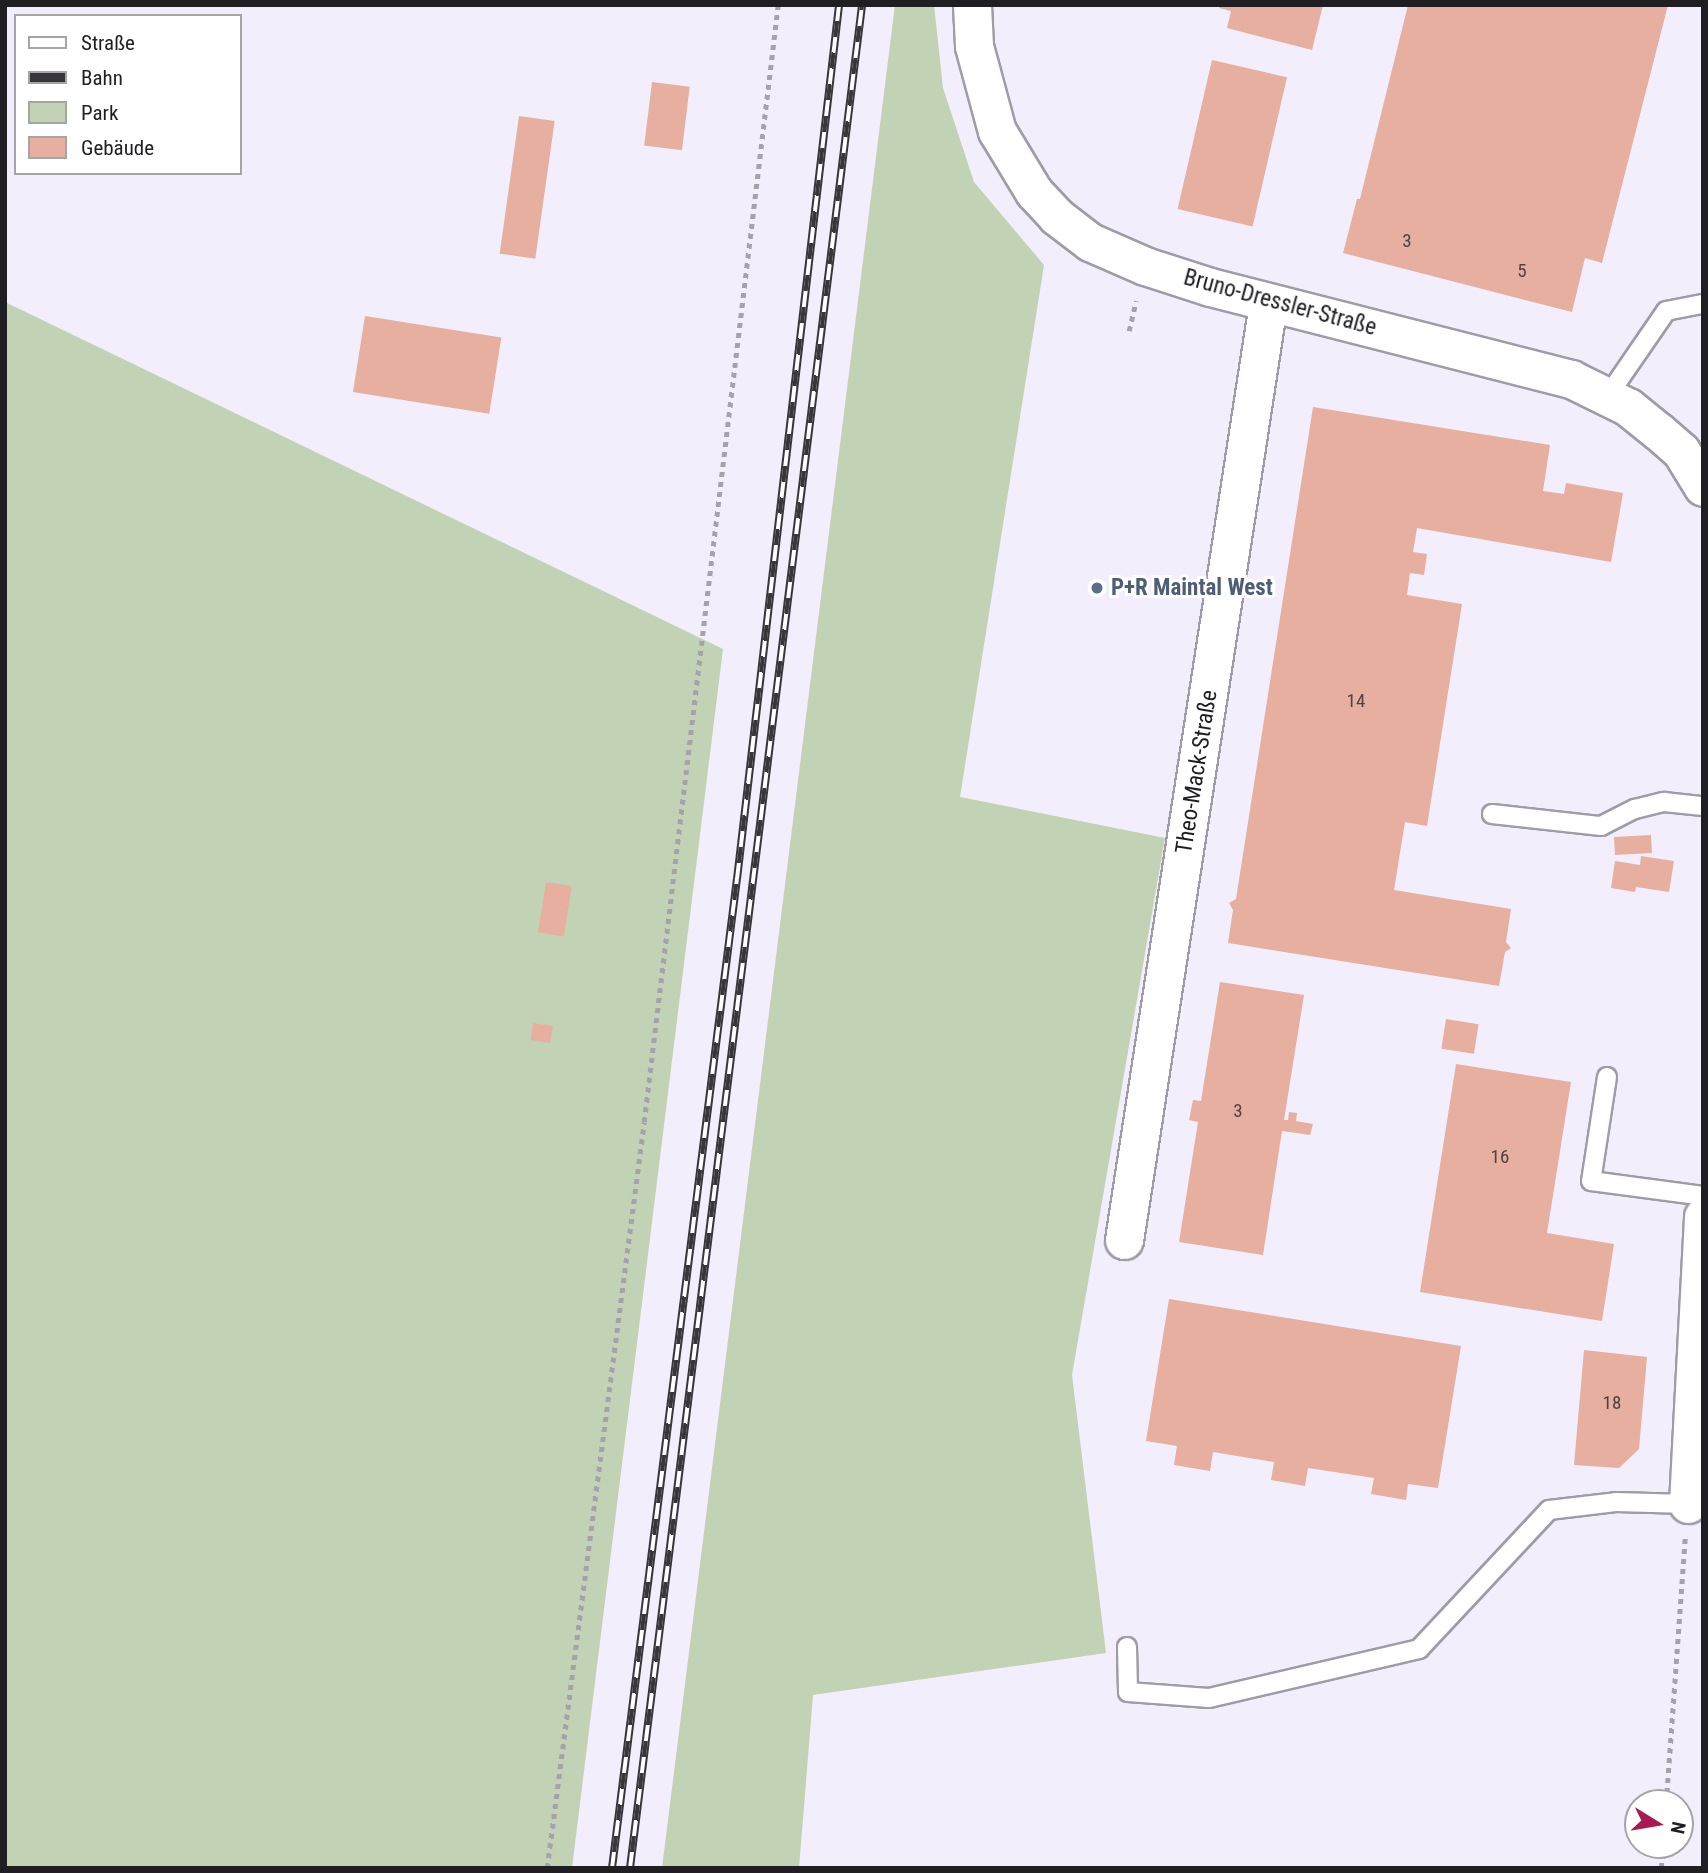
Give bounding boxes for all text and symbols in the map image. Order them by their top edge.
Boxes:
legend [14,14,242,175]
text: Straße [81,31,135,55]
text: Bahn [81,66,123,90]
text: Park [81,101,118,125]
text: Gebäude [81,136,154,160]
house number: 3 [1402,230,1412,252]
house number: 5 [1517,260,1527,282]
street label: Bruno-Dressler-Straße [1181,264,1379,342]
place label: P+R Maintal West [1111,574,1273,602]
marker: P+R Maintal West [1089,580,1105,596]
street label: Theo-Mack-Straße [1170,688,1224,856]
house number: 14 [1347,690,1365,712]
house number: 3 [1233,1100,1243,1122]
house number: 16 [1491,1146,1509,1168]
house number: 18 [1603,1392,1621,1414]
north arrow [1624,1789,1694,1859]
text: N [1666,1820,1691,1836]

